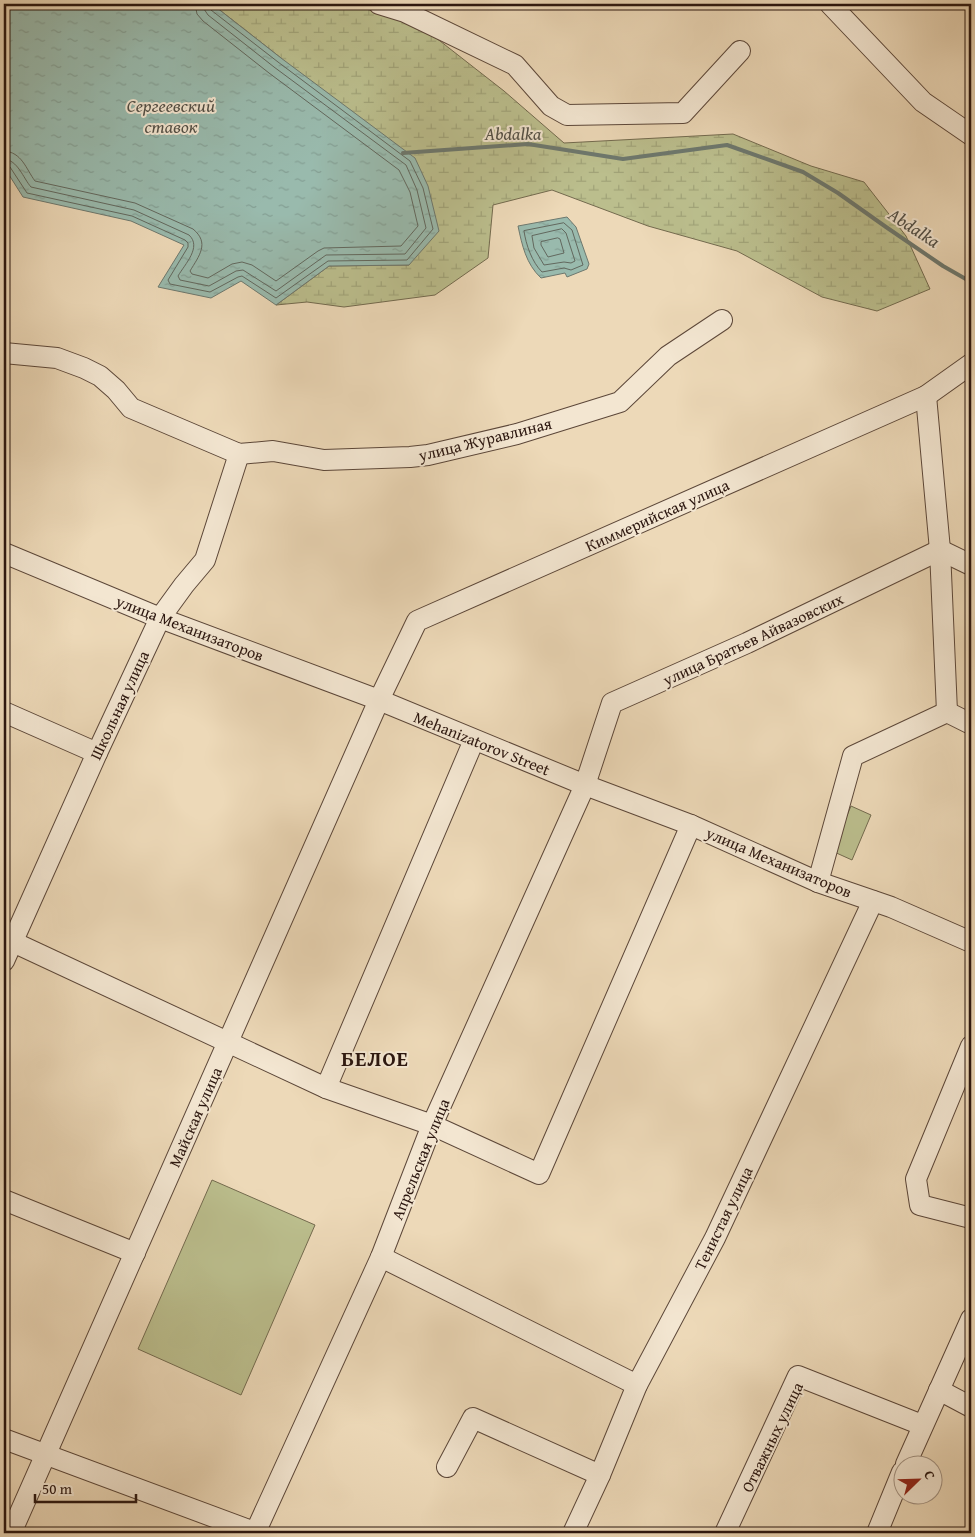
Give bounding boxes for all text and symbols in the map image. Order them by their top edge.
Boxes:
water label: Сергеевский ставок [127,92,215,140]
water label: Abdalka [484,120,542,147]
water label: Abdalka [882,200,946,255]
street label: улица Журавлиная [415,411,554,467]
street label: Киммерийская улица [581,472,733,558]
street label: улица Братьев Айвазовских [658,586,848,692]
street label: улица Механизаторов [112,588,267,667]
street label: Школьная улица [83,646,155,764]
street label: Mehanizatorov Street [410,705,554,781]
street label: улица Механизаторов [701,820,856,904]
district label: БЕЛОЕ [341,1043,409,1074]
street label: Майская улица [162,1063,228,1171]
street label: Апрельская улица [385,1094,455,1223]
street label: Тенистая улица [688,1162,759,1274]
street label: Отважных улица [735,1378,809,1496]
north arrow [892,1454,942,1504]
text: С [919,1467,941,1483]
scale bar [35,1472,136,1504]
text: 50 m [42,1478,73,1499]

